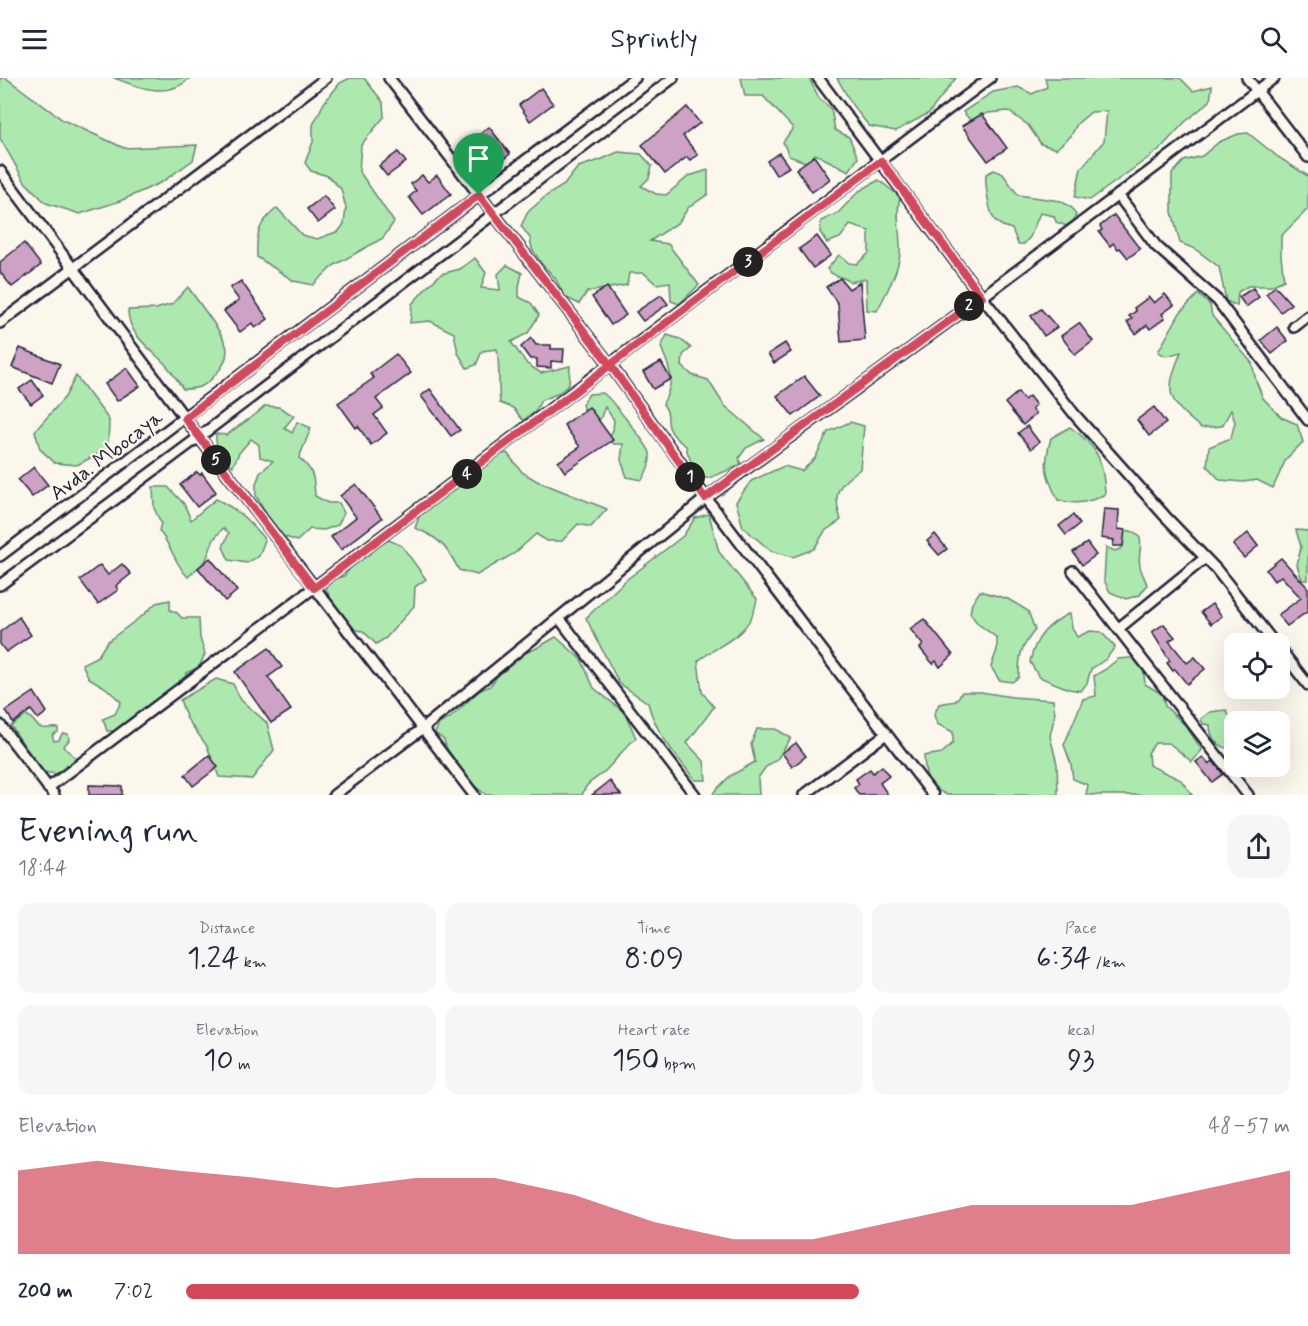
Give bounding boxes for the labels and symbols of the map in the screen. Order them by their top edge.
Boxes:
pin [453,133,504,195]
pin: 3 [733,247,763,277]
pin: 2 [954,291,984,321]
street label: Avda. Mbocaya [45,404,169,507]
pin: 5 [201,445,231,475]
pin: 4 [452,459,482,489]
pin: 1 [675,462,705,492]

